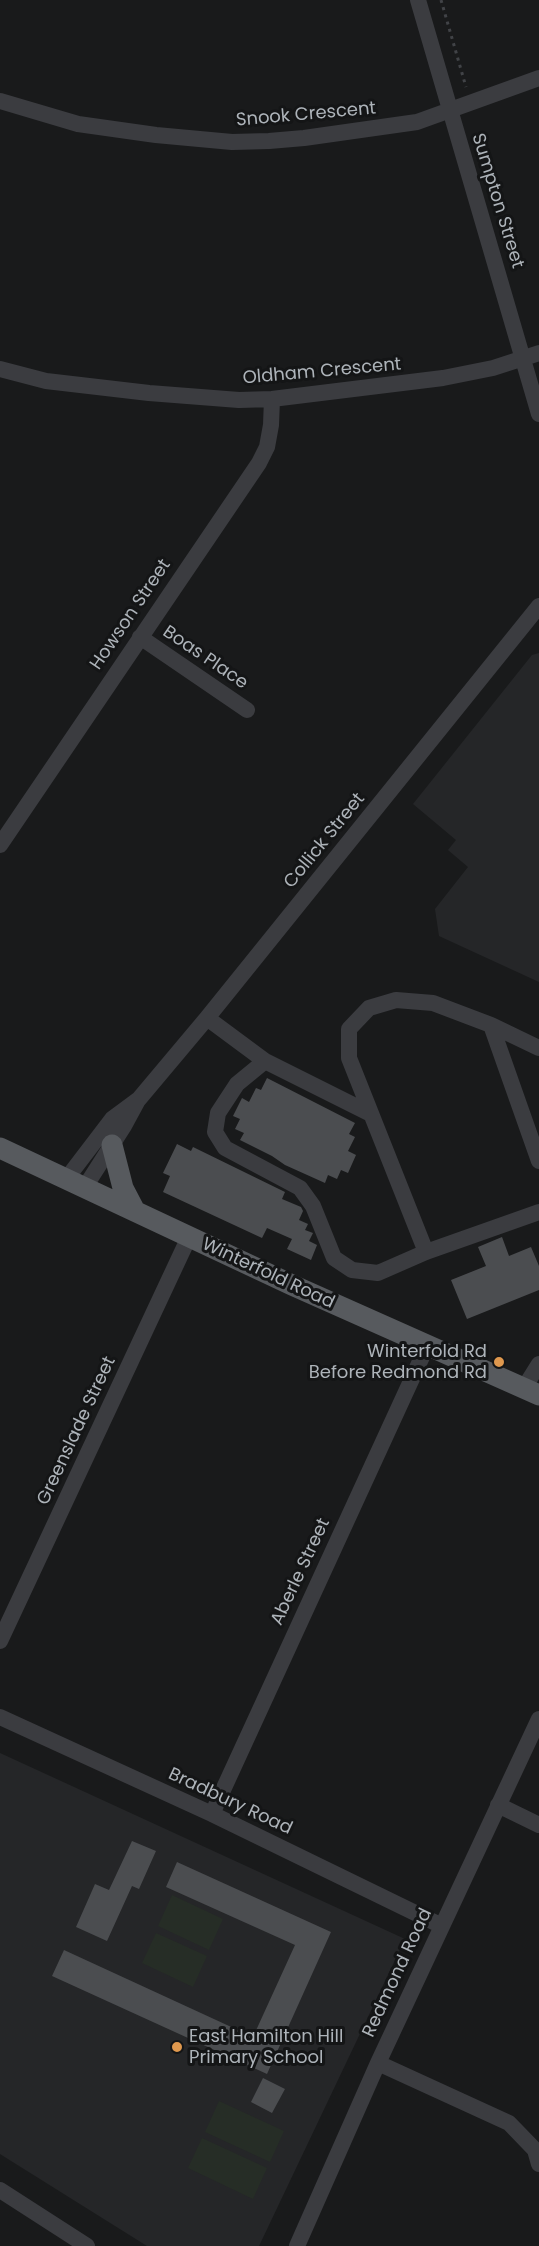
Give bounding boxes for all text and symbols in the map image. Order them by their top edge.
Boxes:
street label: Snook Crescent [235,98,377,132]
street label: Sumpton Street [466,131,528,271]
street label: Oldham Crescent [242,354,402,390]
street label: Howson Street [86,556,176,674]
street label: Boas Place [158,622,252,694]
street label: Collick Street [280,789,370,893]
street label: Winterfold Road [198,1234,338,1314]
place label: Winterfold Rd Before Redmond Rd [309,1341,487,1384]
street label: Greenslade Street [33,1353,121,1509]
marker: Winterfold Rd Before Redmond Rd [492,1355,506,1369]
street label: Aberle Street [267,1515,335,1629]
street label: Bradbury Road [165,1764,295,1840]
street label: Redmond Road [359,1905,437,2041]
place label: East Hamilton Hill Primary School [189,2026,343,2068]
marker: East Hamilton Hill Primary School [170,2040,184,2054]

